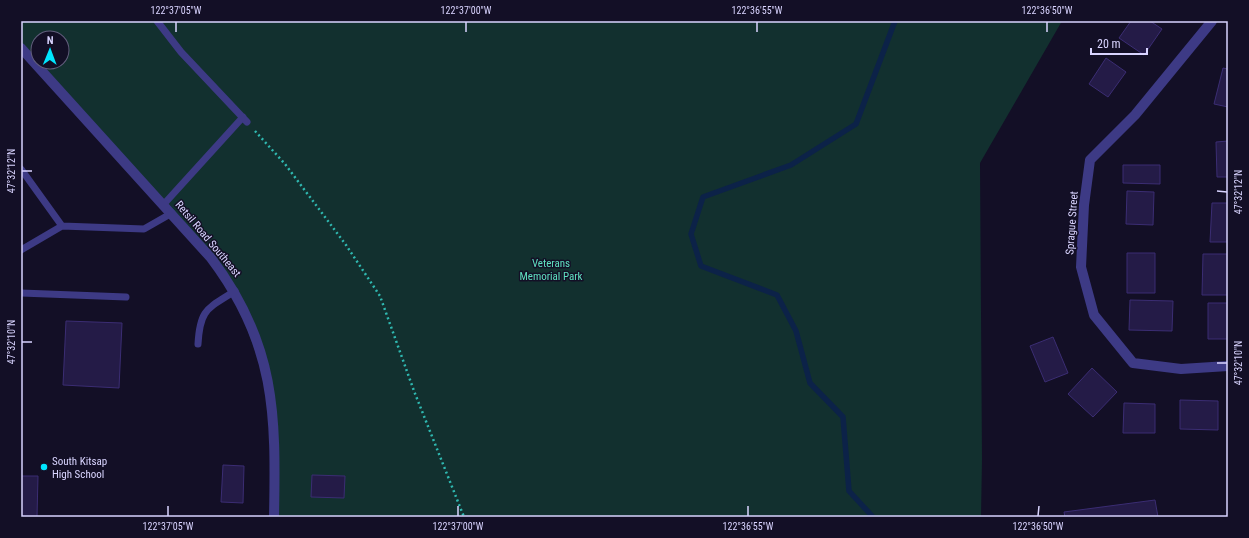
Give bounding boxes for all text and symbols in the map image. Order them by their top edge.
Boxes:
text: 122°37'05"W [151,5,202,16]
text: 122°37'00"W [441,5,492,16]
text: 122°36'55"W [732,5,783,16]
text: 122°36'50"W [1022,5,1073,16]
north arrow [30,30,70,70]
scale bar [1091,30,1147,56]
text: N [47,34,54,47]
text: 20 m [1097,37,1121,51]
text: 47°32'12"N [6,149,17,193]
text: 47°32'12"N [1233,170,1244,214]
street label: Sprague Street [1063,191,1081,255]
street label: Retsil Road Southeast [172,198,244,280]
park label: Veterans Memorial Park [519,257,583,283]
text: 47°32'10"N [6,320,17,364]
text: 47°32'10"N [1233,341,1244,385]
place label: South Kitsap High School [52,455,107,481]
marker: South Kitsap High School [39,462,49,472]
text: 122°37'05"W [143,521,194,532]
text: 122°37'00"W [433,521,484,532]
text: 122°36'55"W [723,521,774,532]
text: 122°36'50"W [1013,521,1064,532]

